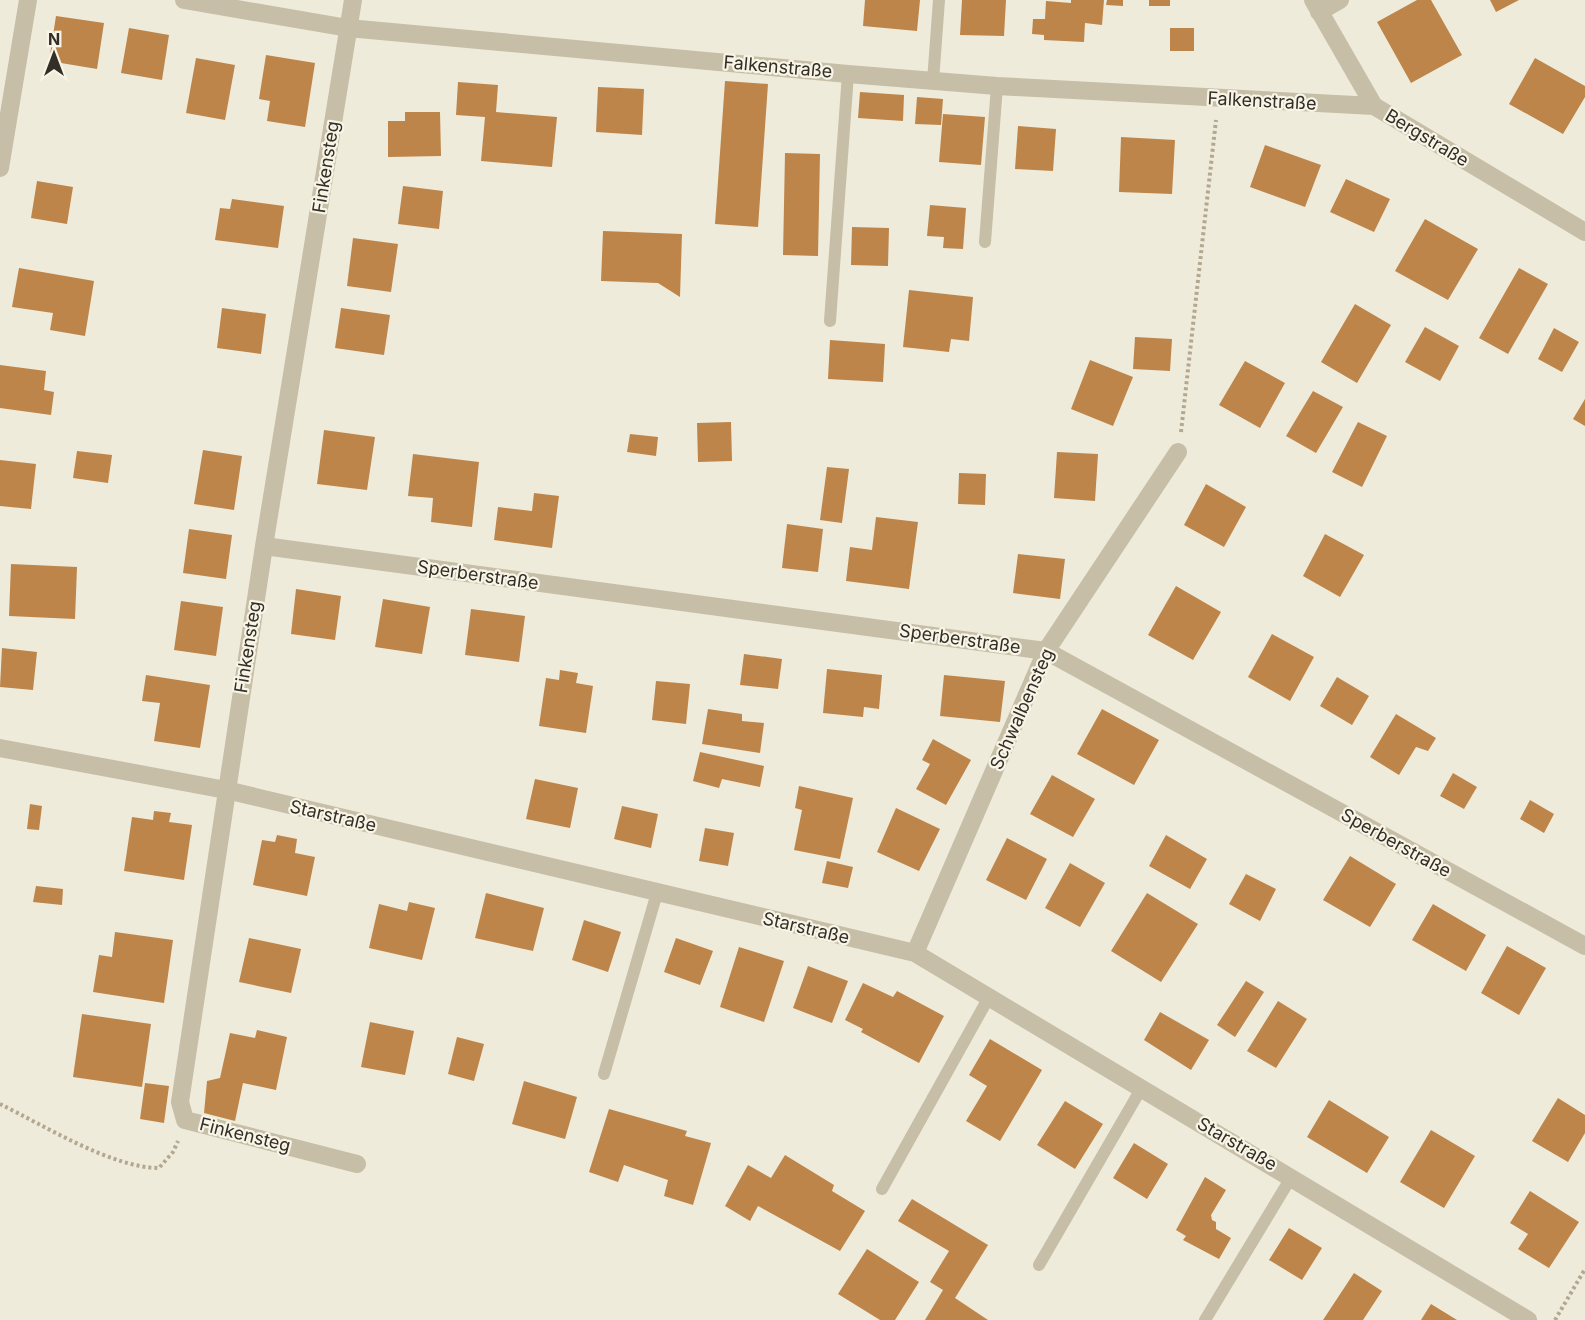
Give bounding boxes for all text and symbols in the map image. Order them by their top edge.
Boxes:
north arrow [24,24,84,84]
text: N [48,29,60,49]
street label: Falkenstraße [723,51,833,82]
street label: Falkenstraße [1207,87,1317,114]
street label: Bergstraße [1382,104,1473,171]
street label: Finkensteg [308,119,343,214]
street label: Sperberstraße [416,556,540,593]
street label: Finkensteg [230,599,265,694]
street label: Sperberstraße [898,620,1022,657]
street label: Schwalbensteg [985,645,1058,773]
street label: Starstraße [288,795,378,836]
street label: Sperberstraße [1338,804,1455,881]
street label: Starstraße [761,907,851,948]
street label: Starstraße [1194,1112,1281,1175]
street label: Finkensteg [197,1113,293,1156]

